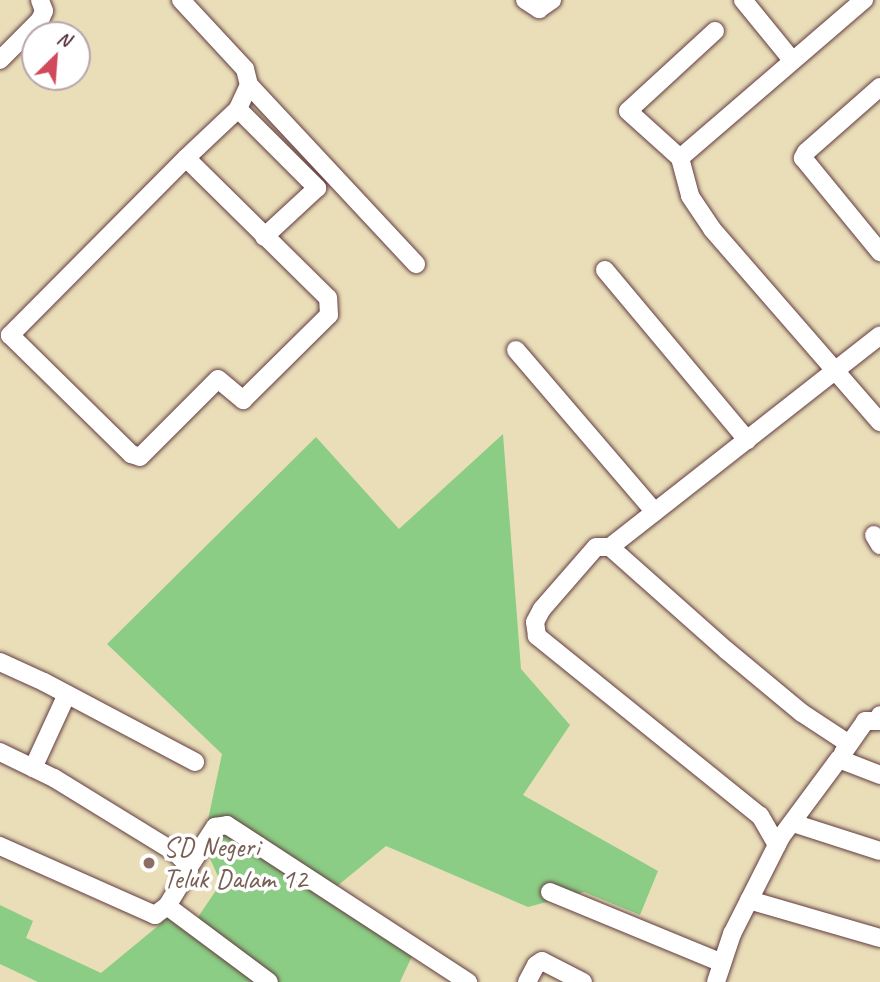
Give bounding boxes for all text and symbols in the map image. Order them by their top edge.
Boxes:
north arrow [21,21,91,91]
text: N [54,25,74,52]
place label: SD Negeri Teluk Dalam 12 [163,830,308,896]
marker: SD Negeri Teluk Dalam 12 [141,855,157,871]

